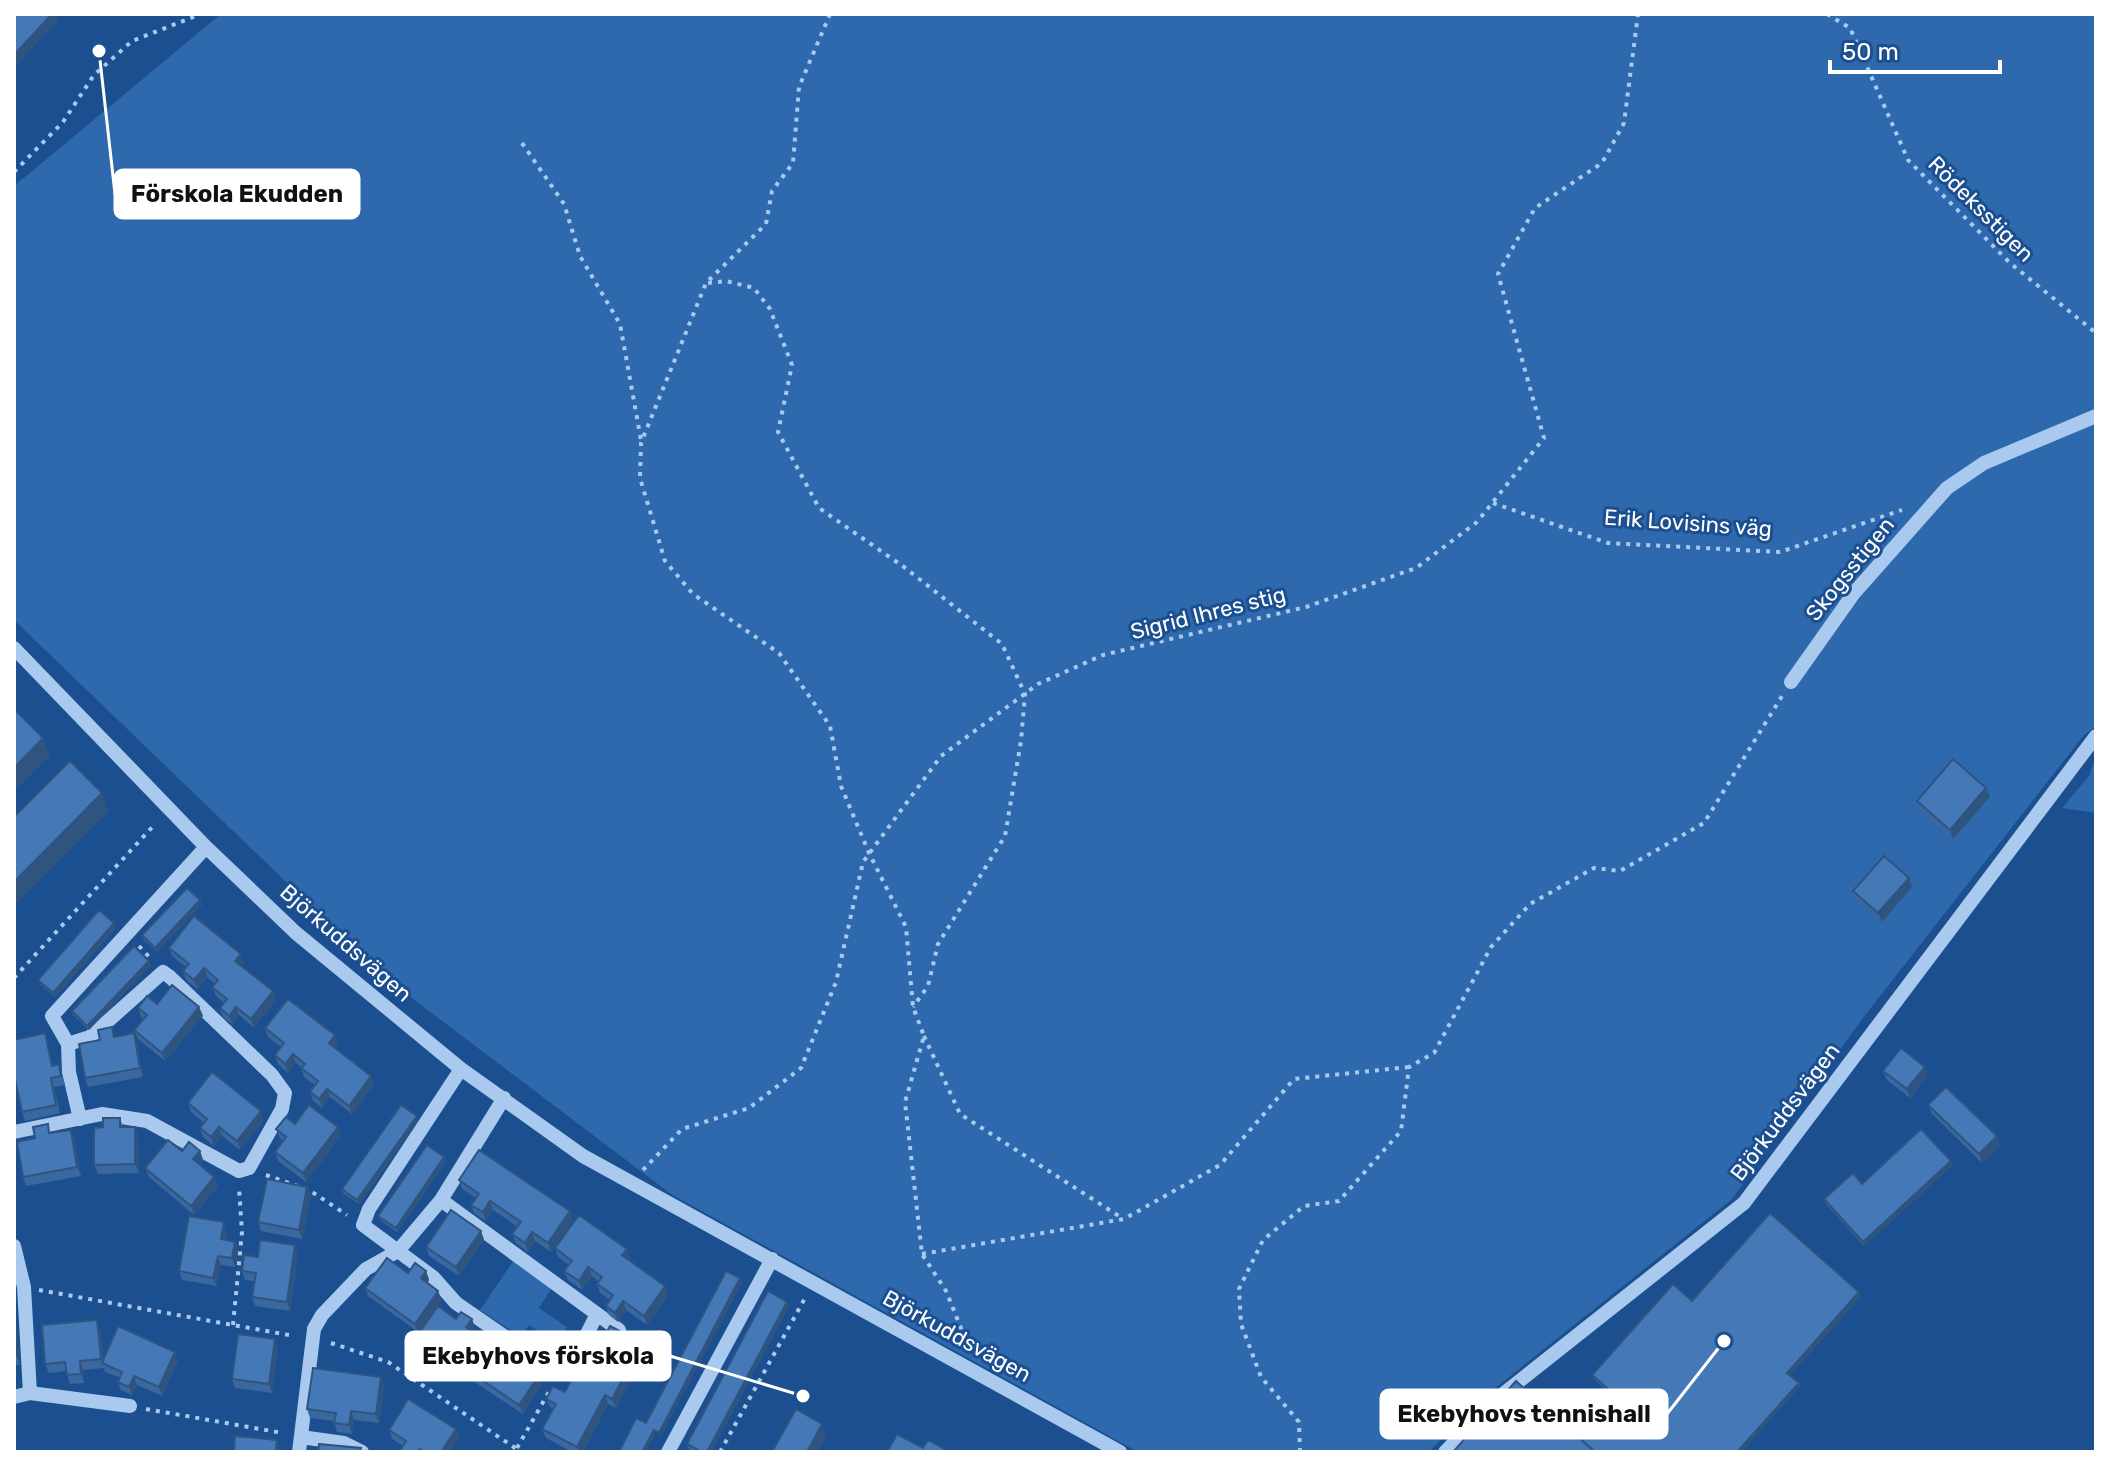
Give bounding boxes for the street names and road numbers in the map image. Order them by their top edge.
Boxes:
street label: Rödeksstigen [1922,150,2040,268]
street label: Erik Lovisins väg [1603,504,1773,542]
street label: Skogsstigen [1800,512,1900,626]
street label: Sigrid Ihres stig [1128,581,1288,645]
street label: Björkuddsvägen [275,879,417,1007]
street label: Björkuddsvägen [1724,1038,1846,1186]
street label: Björkuddsvägen [878,1284,1036,1388]

